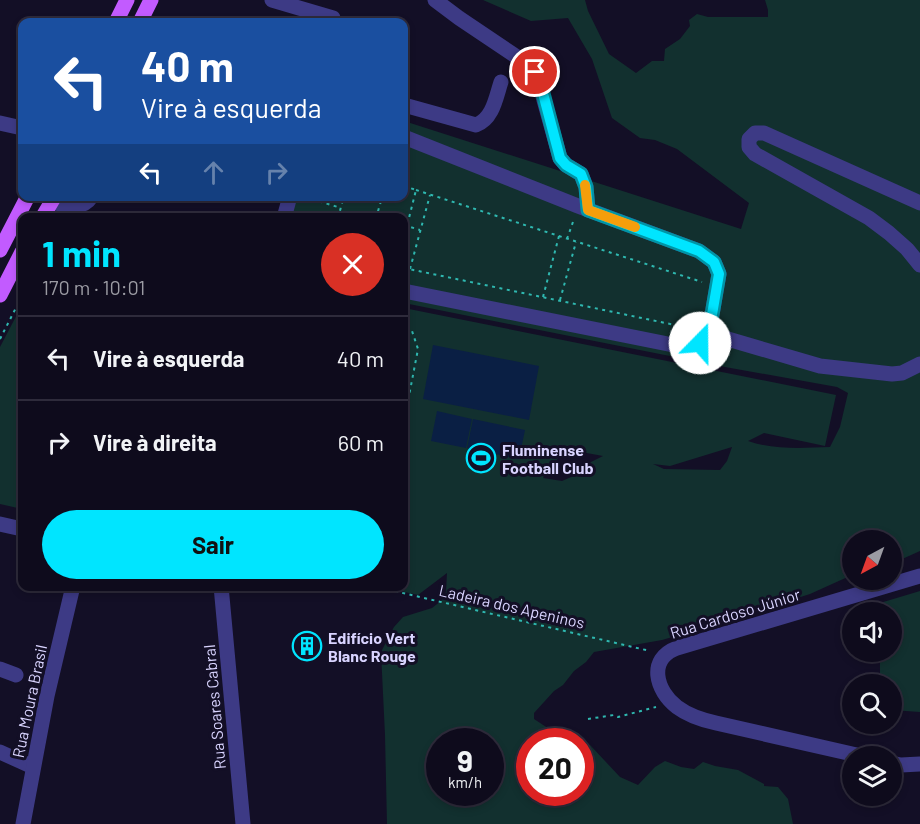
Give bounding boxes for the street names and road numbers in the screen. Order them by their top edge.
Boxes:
street label: Ladeira dos Apeninos [437,580,587,632]
street label: Rua Cardoso Júnior [667,584,803,642]
street label: Rua Moura Brasil [8,643,50,759]
street label: Rua Soares Cabral [199,644,229,770]

